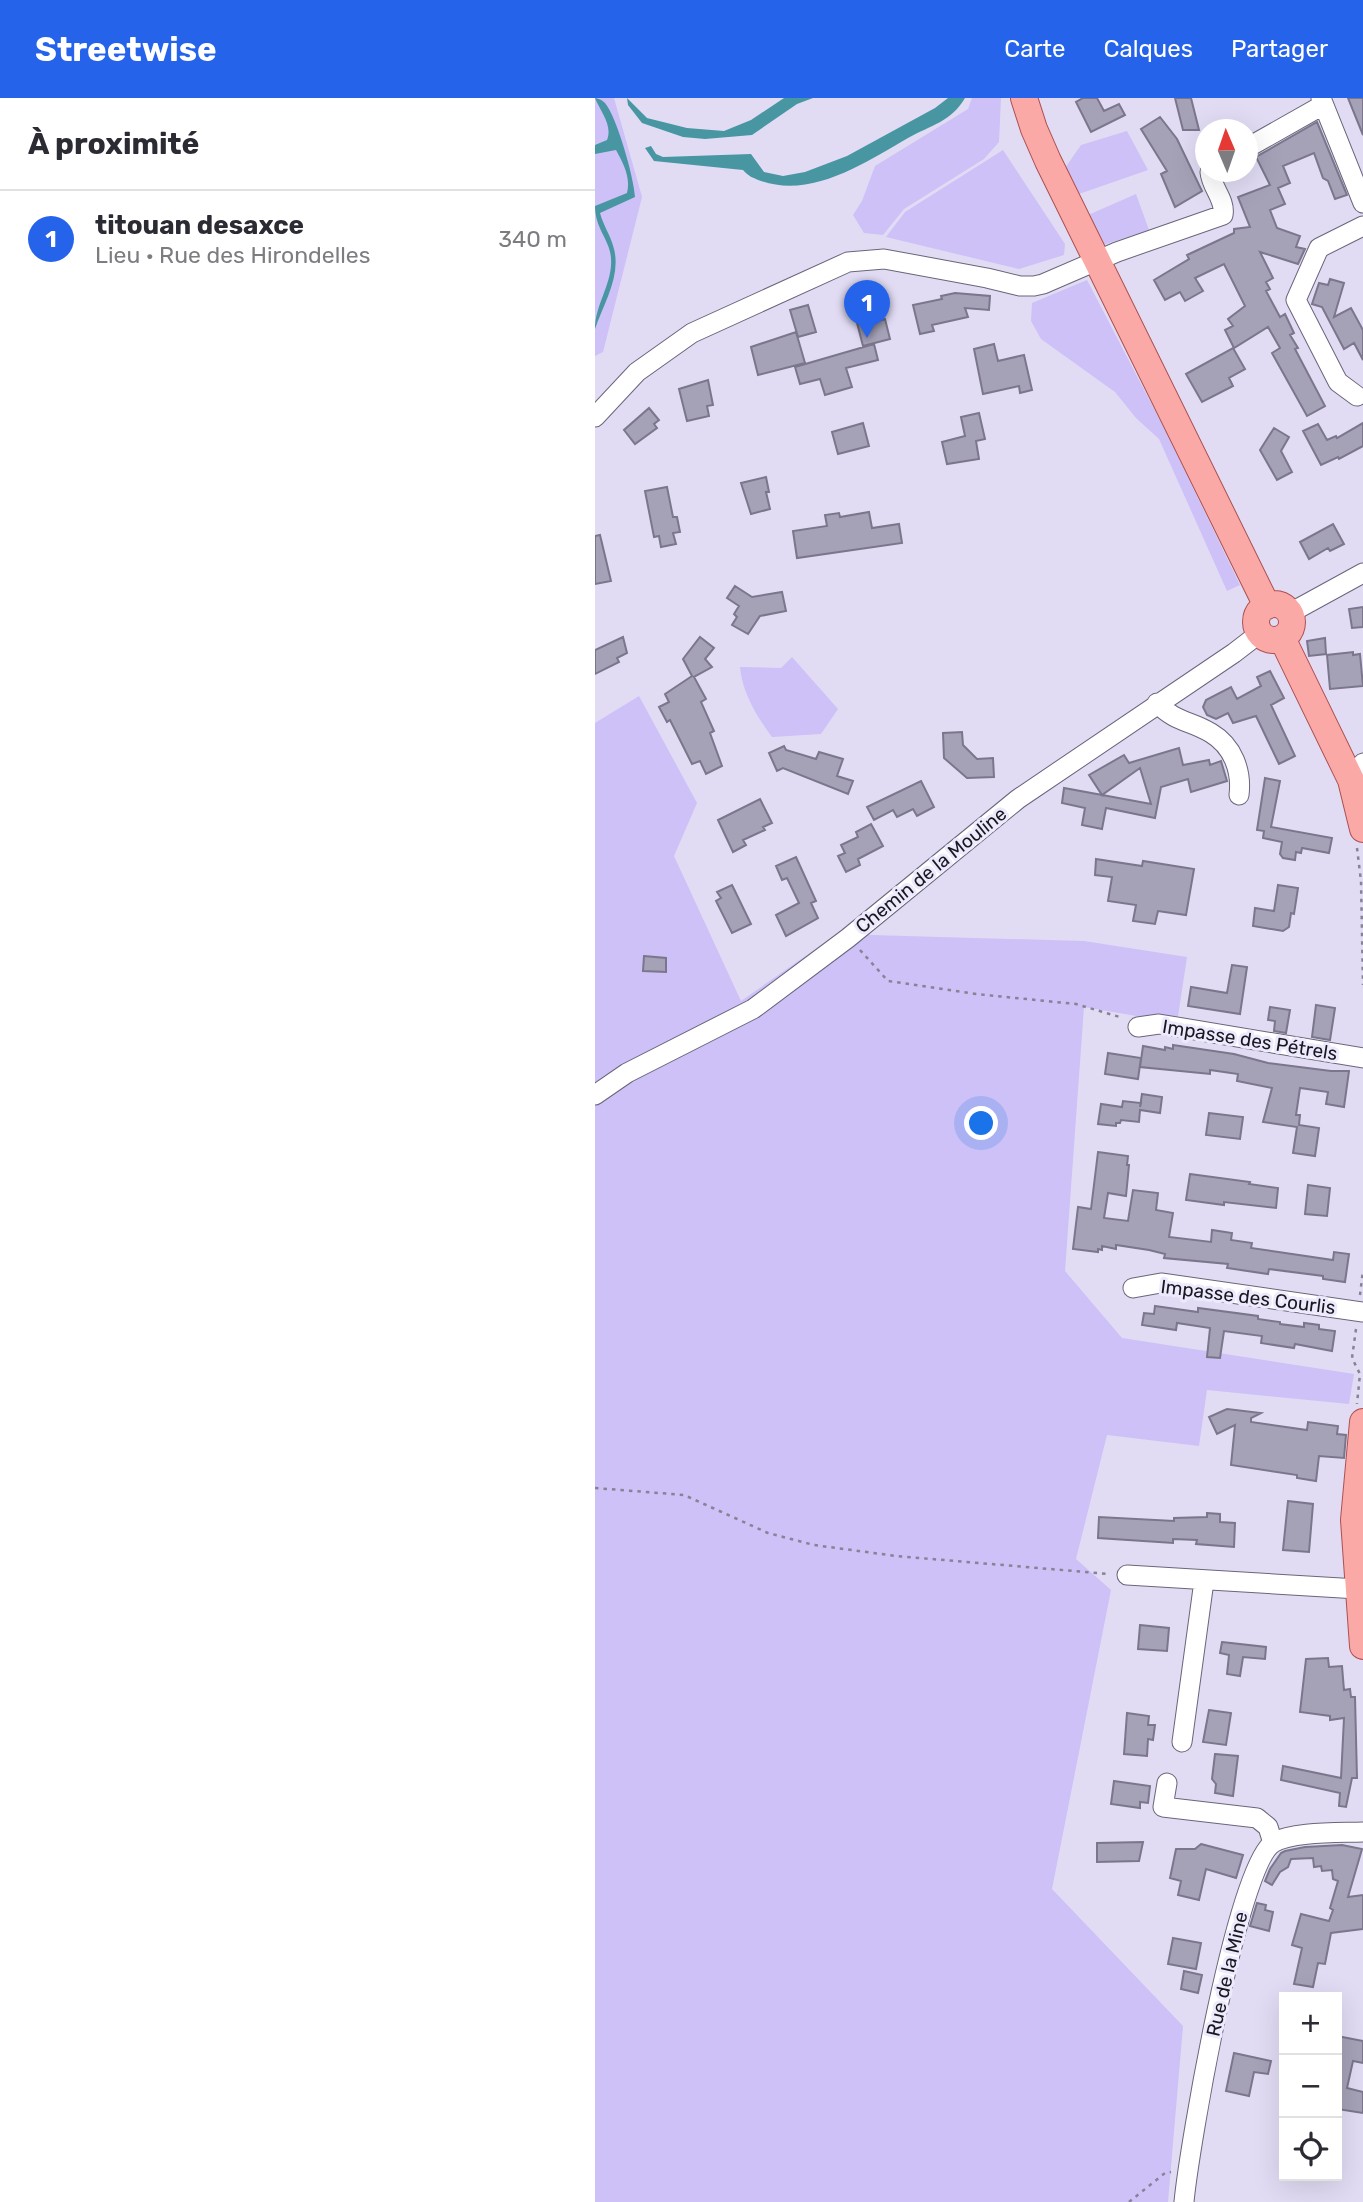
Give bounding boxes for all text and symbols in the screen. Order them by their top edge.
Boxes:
text: Streetwise [35,30,217,69]
text: Carte [1004,35,1065,63]
text: Calques [1103,35,1193,63]
text: Partager [1231,35,1328,63]
north arrow [1195,119,1258,182]
text: À proximité [28,126,199,162]
text: titouan desaxce [95,210,304,241]
text: 1 [45,225,57,253]
text: 340 m [498,225,567,253]
text: Lieu · Rue des Hirondelles [95,241,370,269]
pin: 1 [844,280,890,338]
street label: Chemin de la Mouline [851,802,1011,938]
street label: Impasse des Pétrels [1161,1015,1339,1065]
your location [964,1106,998,1140]
street label: Impasse des Courlis [1159,1275,1337,1319]
street label: Rue de la Mine [1201,1909,1253,2039]
map controls [1279,1992,1342,2181]
button: + [1279,1992,1342,2055]
button: − [1279,2055,1342,2118]
button: locate [1279,2118,1342,2181]

